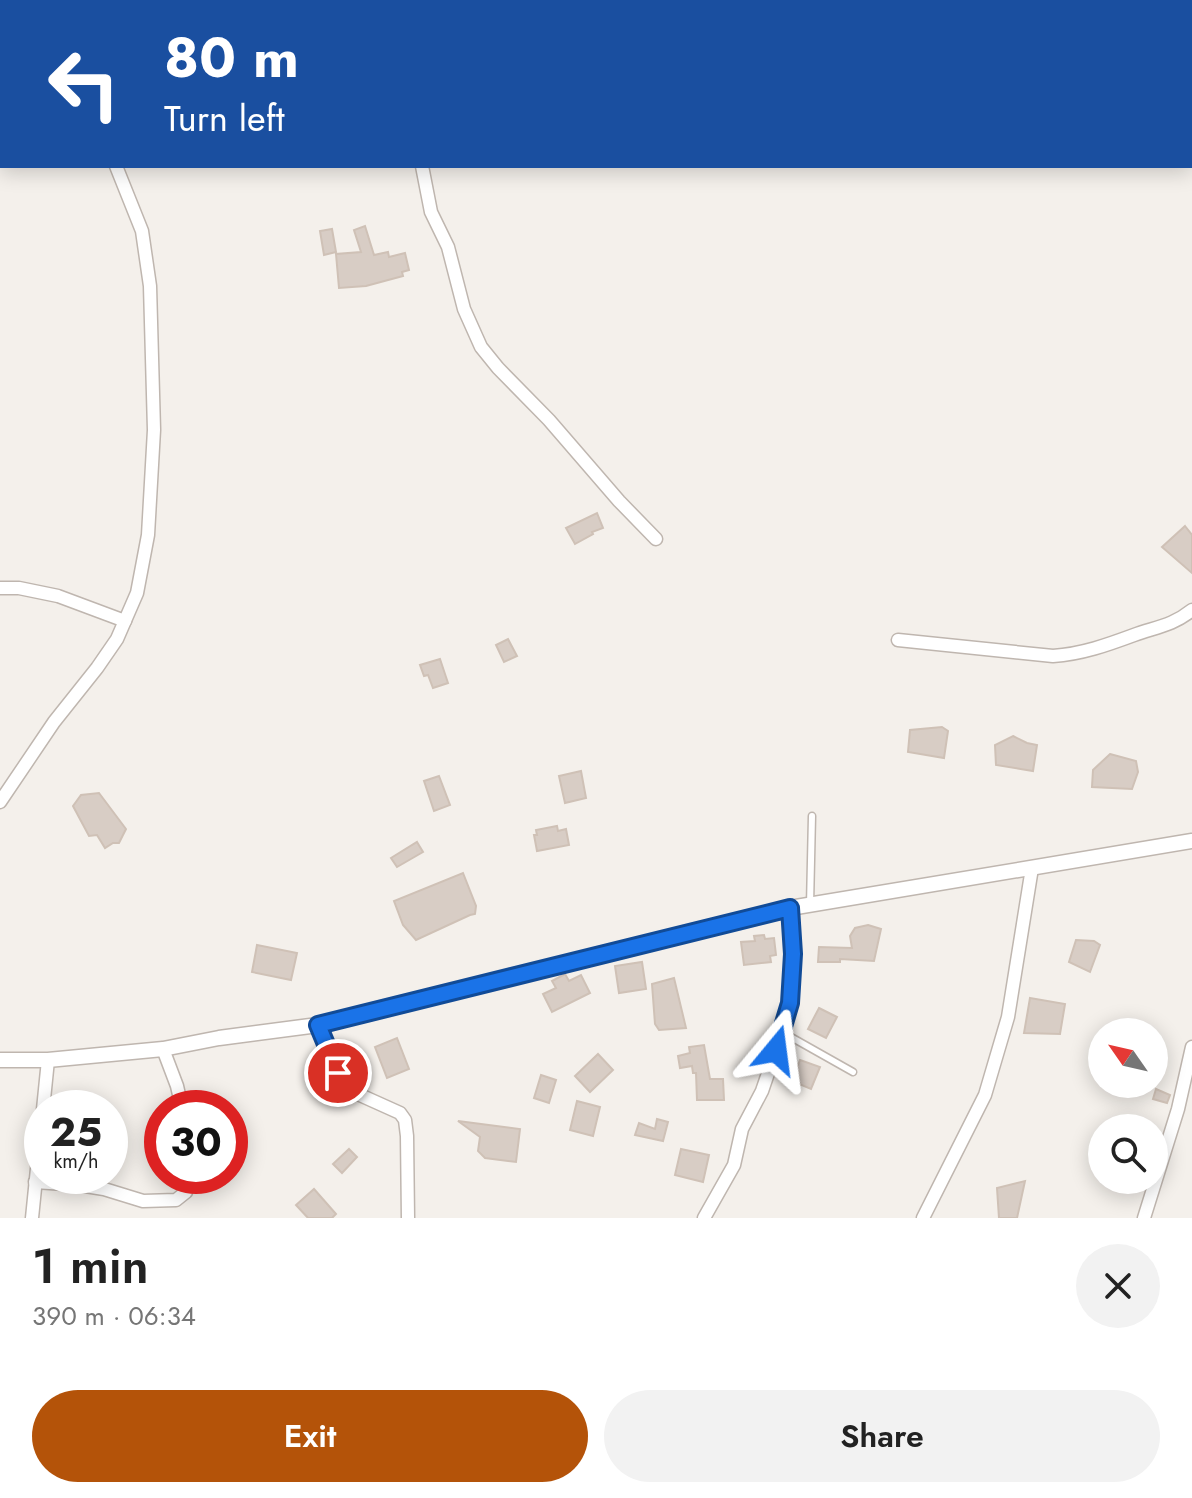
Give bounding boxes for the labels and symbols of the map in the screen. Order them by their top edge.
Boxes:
position arrow [734,1008,818,1092]
north arrow [1088,1018,1168,1098]
pin [304,1039,372,1107]
speed limit sign: 30 [144,1090,248,1194]

